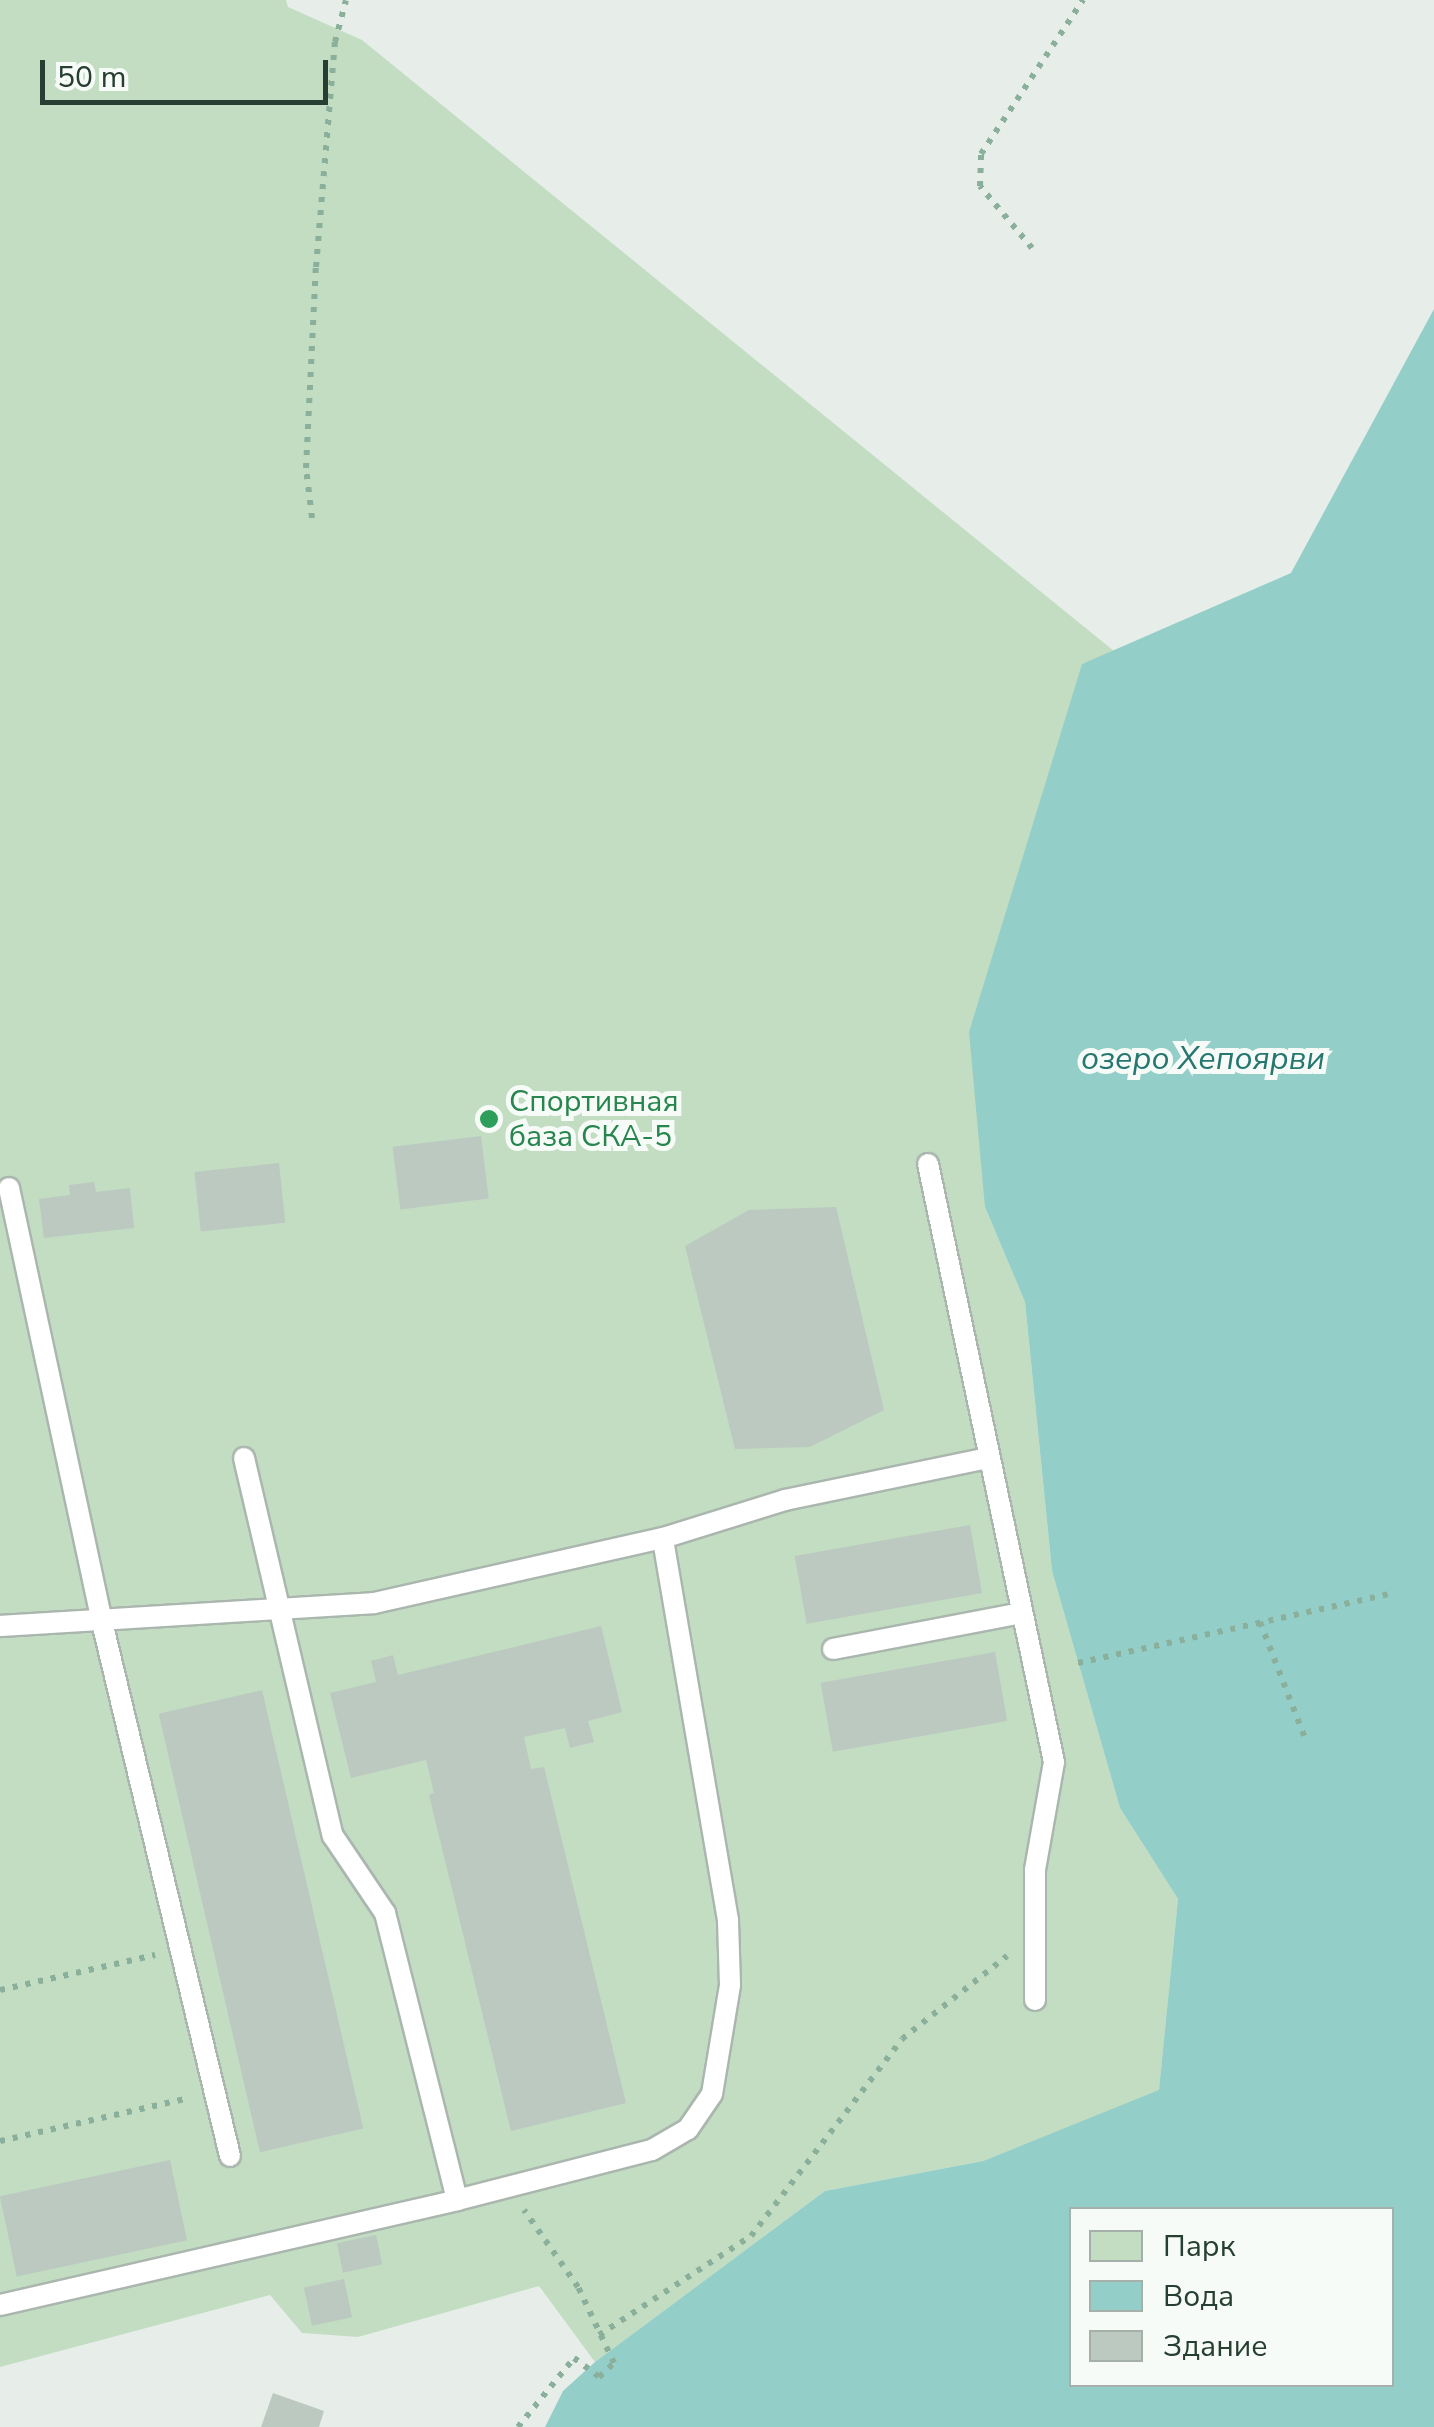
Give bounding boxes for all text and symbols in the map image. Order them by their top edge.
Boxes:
scale bar [45,40,332,102]
text: 50 m [57,57,126,98]
water label: озеро Хепоярви [1081,1040,1325,1078]
place label: Спортивная база СКА-5 [509,1084,679,1154]
marker: Спортивная база СКА-5 [478,1108,500,1130]
legend [1069,2207,1394,2387]
text: Парк [1163,2226,1235,2267]
text: Вода [1163,2276,1234,2317]
text: Здание [1163,2326,1268,2367]

